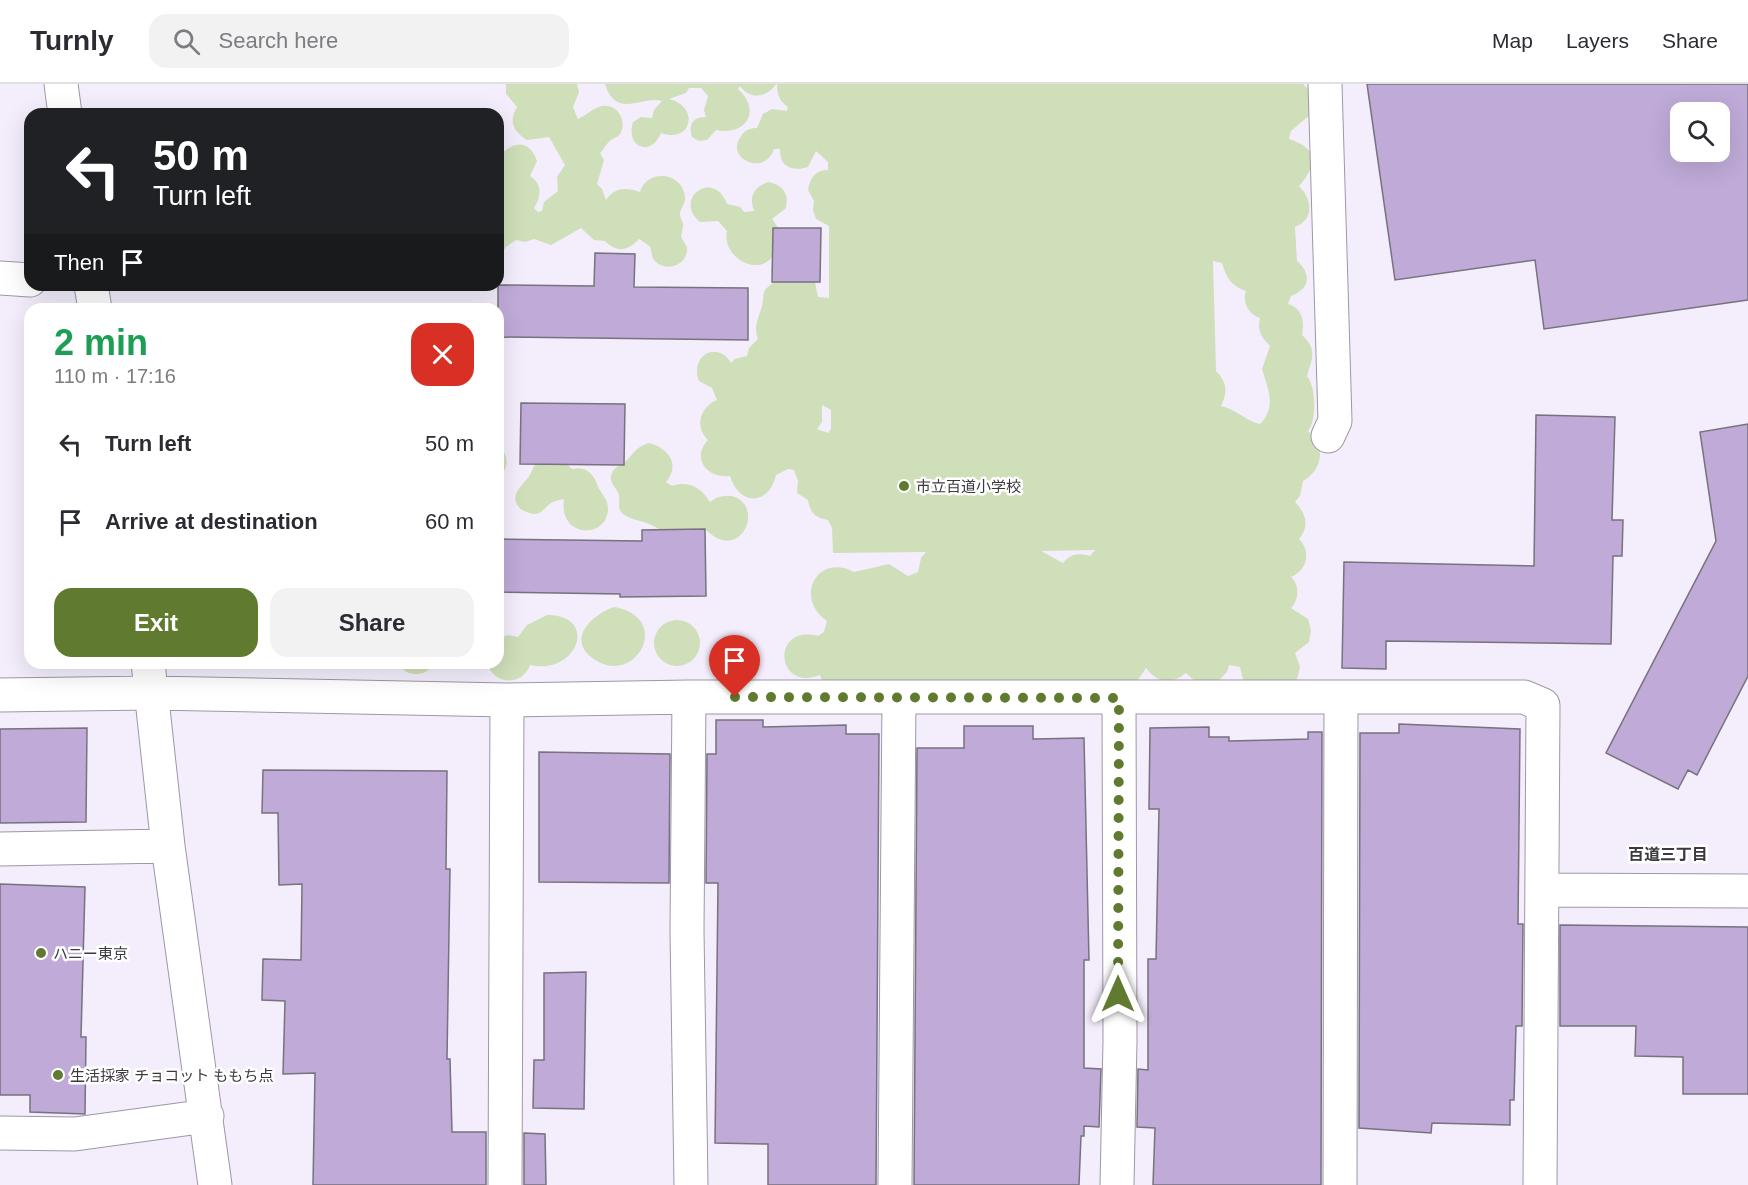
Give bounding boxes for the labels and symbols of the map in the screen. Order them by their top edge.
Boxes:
place label: 市立百道小学校 [916,478,1021,495]
marker: 市立百道小学校 [897,479,911,493]
pin [709,635,760,697]
district label: 百道三丁目 [1628,846,1708,863]
place label: ハニー東京 [53,945,128,962]
marker: ハニー東京 [34,946,48,960]
position arrow [1086,962,1150,1026]
place label: 生活採家 チョコット ももち点 [70,1067,273,1084]
marker: 生活採家 チョコット ももち点 [51,1068,65,1082]

